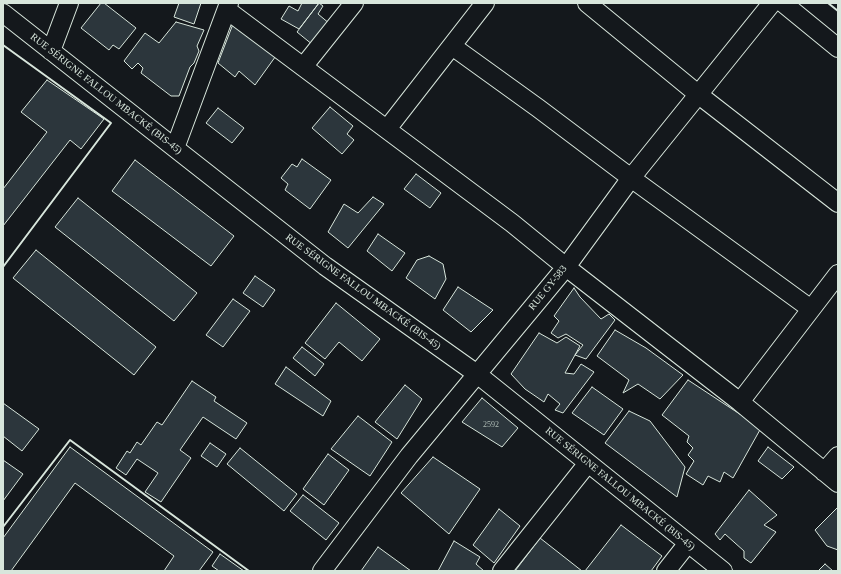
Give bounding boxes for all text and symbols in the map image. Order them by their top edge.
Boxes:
street label: RUE SÉRIGNE FALLOU MBACKÉ (BIS-45) [28,31,184,157]
street label: RUE SÉRIGNE FALLOU MBACKÉ (BIS-45) [283,232,443,352]
street label: RUE GY-583 [526,263,570,313]
house number: 2592 [483,420,499,430]
street label: RUE SÉRIGNE FALLOU MBACKÉ (BIS-45) [543,425,697,553]

